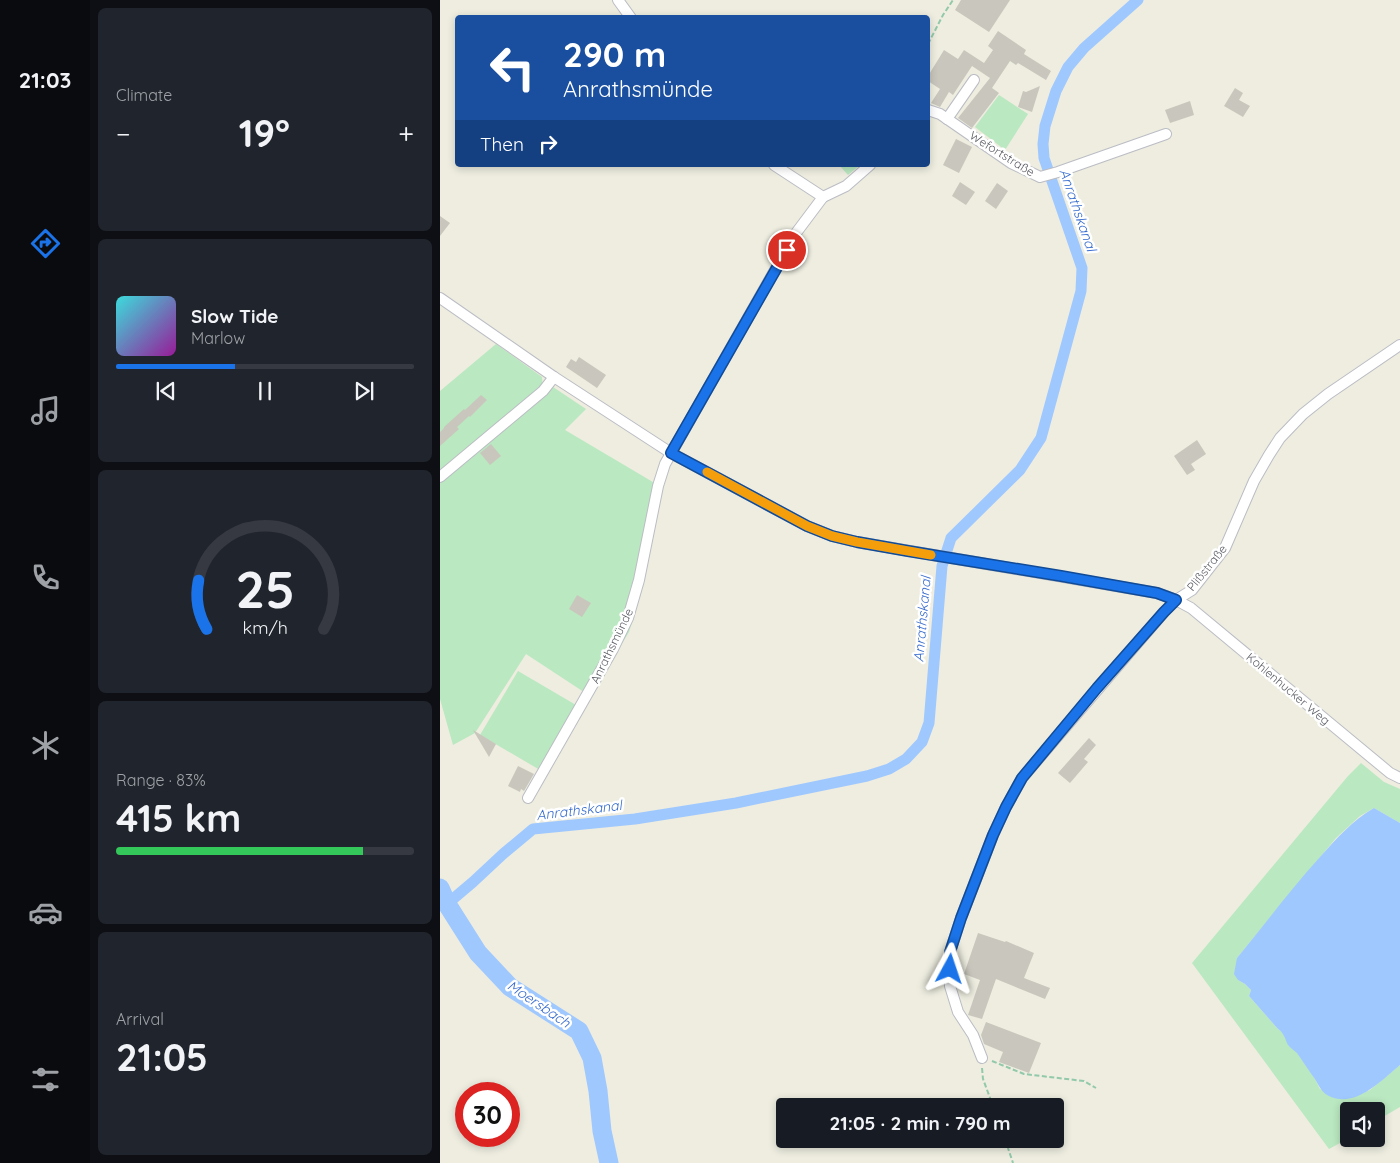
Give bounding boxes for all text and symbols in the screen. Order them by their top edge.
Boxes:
text: 290 m [563,32,666,76]
icon: left [480,35,545,100]
text: 21:03 [19,66,71,94]
text: Anrathsmünde [563,75,713,103]
text: Climate [116,85,172,105]
text: 19° [239,109,290,157]
text: − [116,116,131,151]
text: + [398,116,414,151]
street label: Wefortstraße [967,128,1038,180]
icon: right [534,130,562,158]
text: Then [480,132,524,156]
water label: Anrathskanal [1056,166,1101,255]
icon: directions [28,226,63,261]
pin [766,229,808,271]
icon: arrive [773,236,801,264]
text: Slow Tide [191,304,279,328]
text: Marlow [191,328,245,348]
icon: previous [152,377,180,405]
icon: pause [251,377,279,405]
icon: next [350,377,378,405]
icon: music [28,393,63,428]
street label: Plißstraße [1183,541,1230,594]
text: 25 [235,556,295,621]
icon: phone [28,560,63,595]
water label: Anrathskanal [909,574,935,663]
street label: Anrathsmünde [587,606,636,686]
text: km/h [242,616,288,638]
street label: Kohlenhucker Weg [1243,649,1333,728]
icon: climate [28,728,63,763]
text: Range · 83% [116,770,206,790]
text: 415 km [116,794,241,842]
water label: Anrathskanal [535,796,624,824]
icon: car [28,895,63,930]
position arrow [923,942,975,994]
water label: Moersbach [504,976,575,1032]
text: Arrival [116,1009,164,1029]
text: 21:05 [116,1033,208,1081]
icon: filters [28,1062,63,1097]
speed limit sign: 30 [455,1082,520,1147]
map controls [1340,1102,1385,1147]
button: sound [1340,1102,1385,1147]
text: 21:05 · 2 min · 790 m [830,1111,1010,1135]

